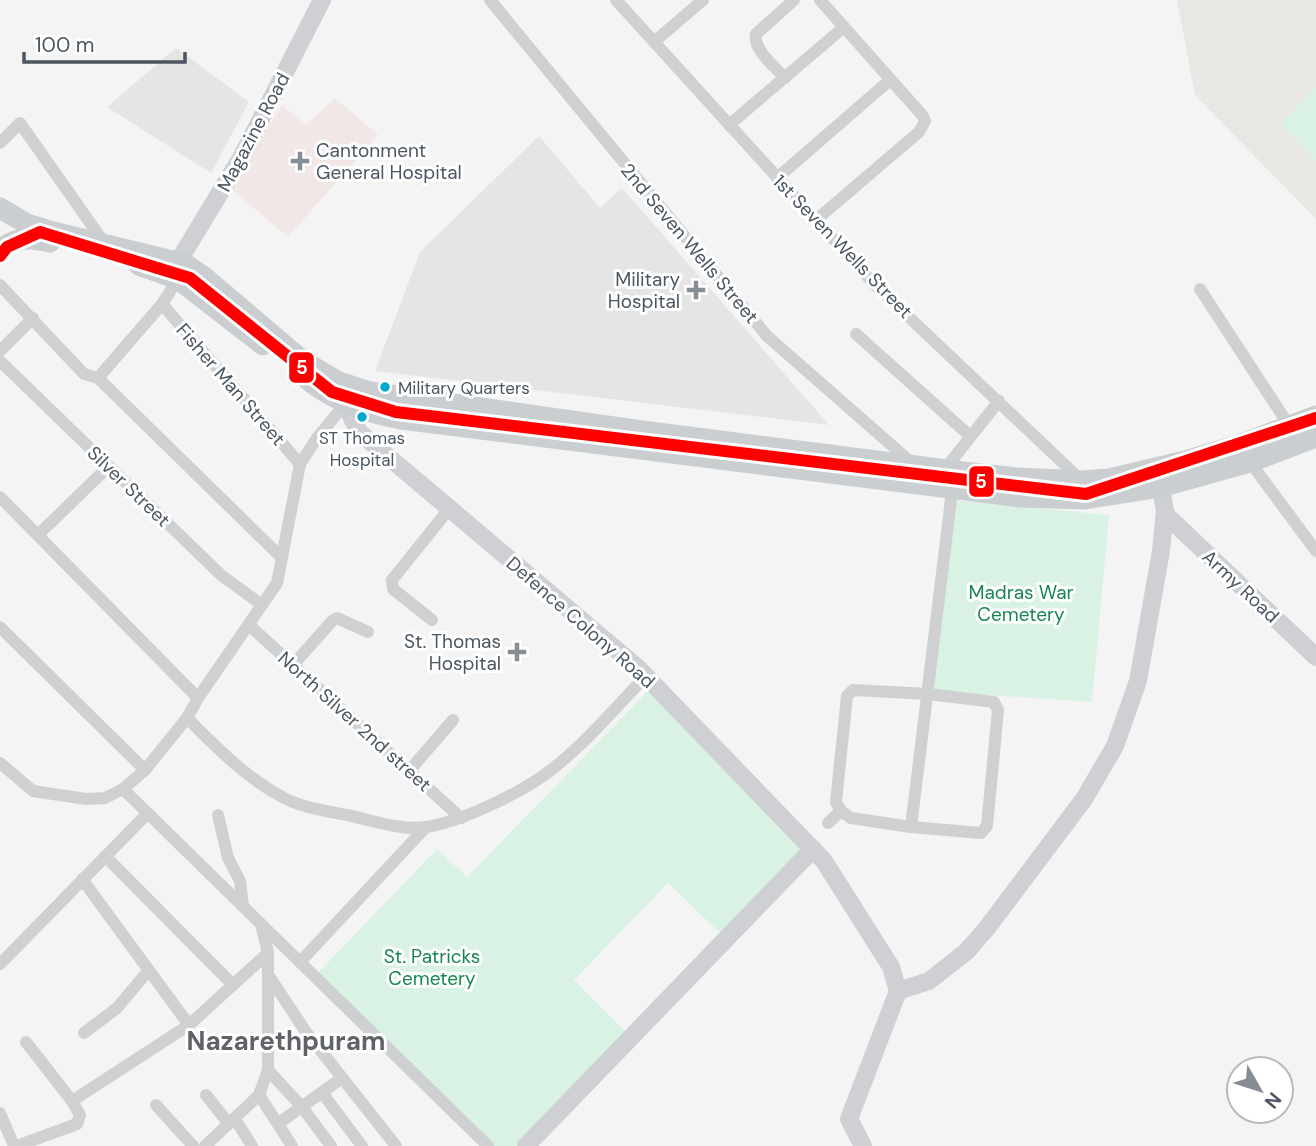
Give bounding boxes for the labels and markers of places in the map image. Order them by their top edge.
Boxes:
place label: Cantonment General Hospital [316,138,462,185]
marker: Cantonment General Hospital [290,151,310,171]
place label: Military Hospital [608,267,680,314]
marker: Military Hospital [686,280,706,300]
place label: Military Quarters [398,377,530,399]
marker: Military Quarters [378,380,392,394]
marker: ST Thomas Hospital [355,410,369,424]
place label: ST Thomas Hospital [319,427,405,471]
place label: St. Thomas Hospital [404,629,501,676]
marker: St. Thomas Hospital [507,642,527,662]

